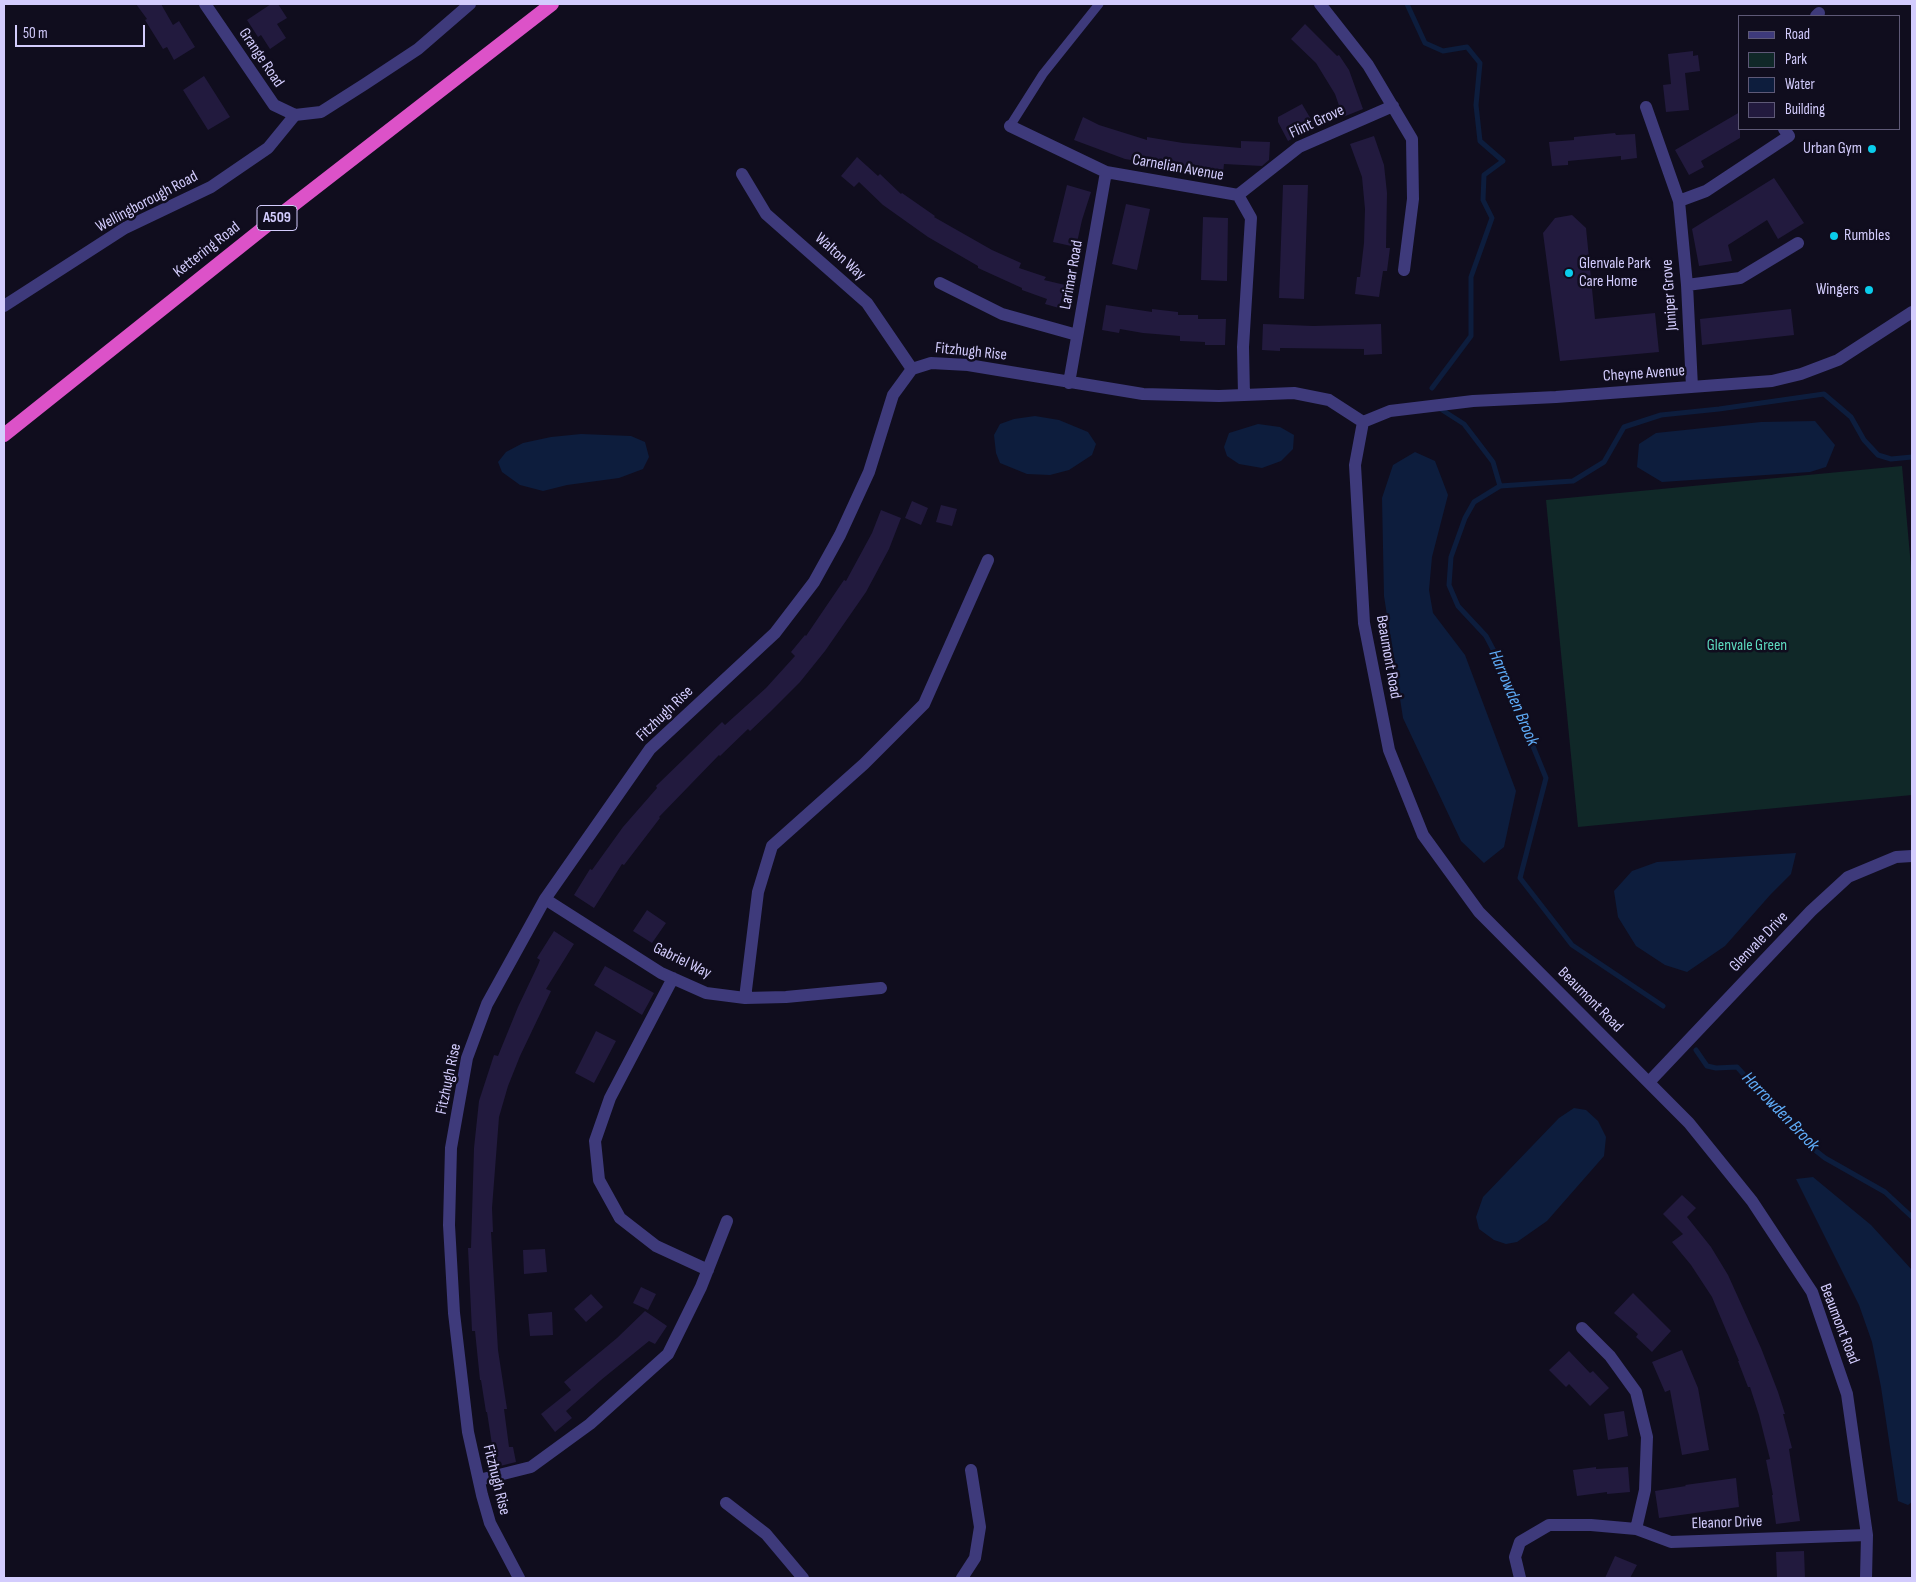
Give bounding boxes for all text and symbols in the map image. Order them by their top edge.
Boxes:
scale bar [18,15,148,47]
legend [1738,15,1901,130]
text: 50 m [23,24,48,43]
street label: Grange Road [234,25,288,91]
text: Road [1785,25,1810,44]
text: Park [1785,50,1807,69]
text: Water [1785,75,1815,94]
text: Building [1785,100,1825,119]
street label: Flint Grove [1287,101,1347,143]
place label: Urban Gym [1803,139,1862,159]
marker: Urban Gym [1866,143,1878,155]
street label: Carnelian Avenue [1131,151,1225,185]
street label: Wellingborough Road [93,167,201,237]
road number: A509 [257,206,297,230]
street label: Kettering Road [170,218,244,282]
place label: Rumbles [1844,226,1890,246]
street label: Walton Way [810,229,870,285]
marker: Rumbles [1828,230,1840,242]
street label: Larimar Road [1056,239,1088,311]
place label: Glenvale Park Care Home [1579,254,1651,292]
street label: Juniper Grove [1658,259,1682,331]
marker: Glenvale Park Care Home [1563,267,1575,279]
place label: Wingers [1816,280,1859,300]
marker: Wingers [1863,284,1875,296]
street label: Fitzhugh Rise [934,339,1008,365]
street label: Cheyne Avenue [1602,362,1686,386]
street label: Beaumont Road [1371,614,1405,700]
park label: Glenvale Green [1707,636,1787,656]
water label: Harrowden Brook [1483,647,1543,749]
street label: Fitzhugh Rise [632,682,698,746]
street label: Glenvale Drive [1726,908,1792,976]
street label: Gabriel Way [650,939,714,983]
street label: Beaumont Road [1553,963,1627,1037]
street label: Fitzhugh Rise [432,1042,466,1116]
water label: Harrowden Brook [1737,1068,1823,1156]
street label: Beaumont Road [1815,1281,1863,1367]
street label: Fitzhugh Rise [478,1443,514,1517]
street label: Eleanor Drive [1691,1512,1763,1534]

